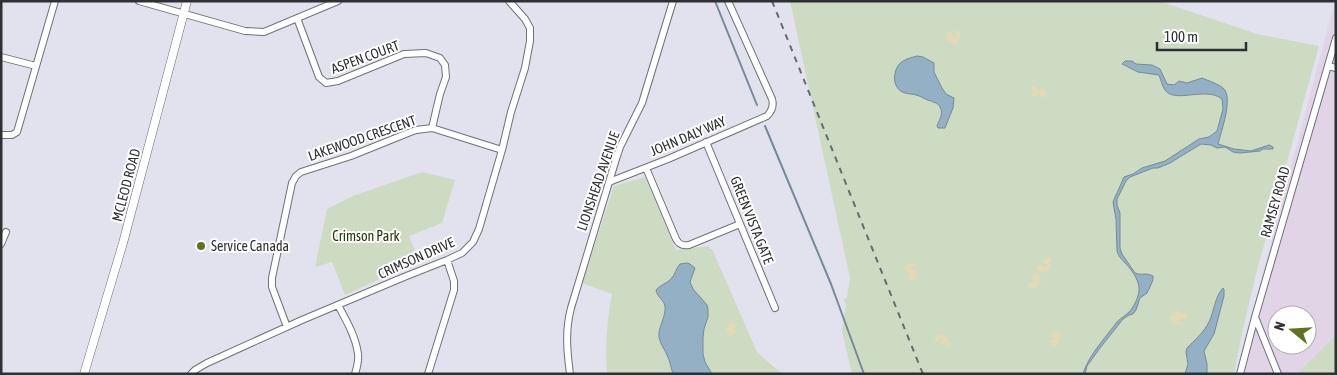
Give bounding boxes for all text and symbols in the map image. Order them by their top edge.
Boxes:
scale bar [1157,20,1246,52]
text: 100 m [1164,28,1198,45]
street label: ASPEN COURT [329,37,401,77]
street label: LAKEWOOD CRESCENT [306,112,418,164]
street label: JOHN DALY WAY [648,113,729,159]
street label: LIONSHEAD AVENUE [574,129,622,233]
street label: MCLEOD ROAD [109,147,143,223]
street label: RAMSEY ROAD [1257,165,1293,239]
street label: GREEN VISTA GATE [727,174,777,266]
park label: Crimson Park [332,228,400,244]
street label: CRIMSON DRIVE [375,234,457,282]
place label: Service Canada [211,238,289,254]
marker: Service Canada [195,240,207,252]
north arrow [1267,305,1317,355]
text: N [1271,320,1289,332]

